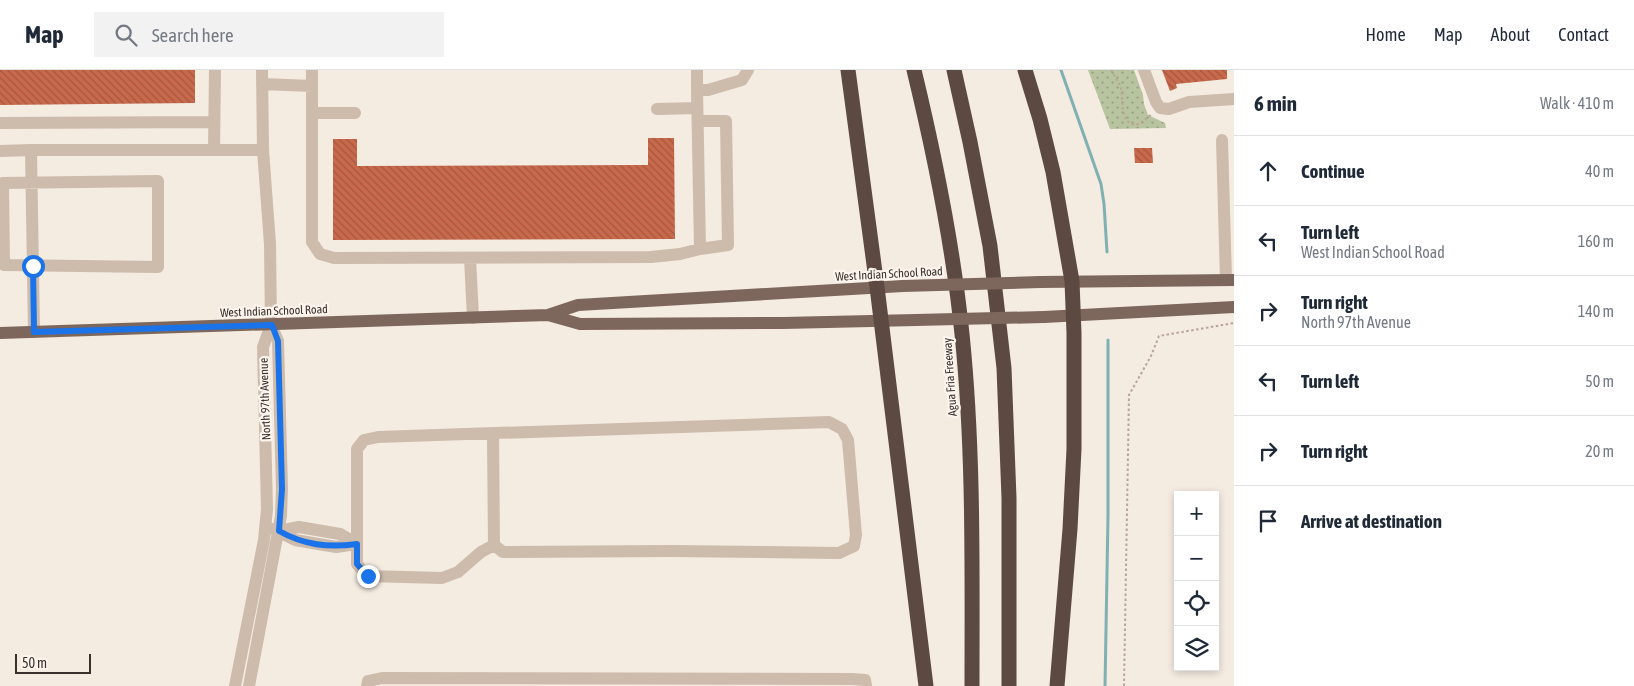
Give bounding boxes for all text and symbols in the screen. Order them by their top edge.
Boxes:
search box [94,12,444,57]
text: Map [25,21,64,48]
icon: search [112,21,140,49]
text: Search here [152,24,234,46]
text: Home [1366,24,1406,45]
text: Map [1434,24,1463,45]
text: About [1491,24,1530,45]
text: Contact [1558,24,1609,45]
text: 6 min [1254,91,1297,115]
text: Walk · 410 m [1540,94,1614,112]
icon: ahead [1254,157,1282,185]
text: Continue [1301,160,1365,182]
text: 40 m [1585,162,1614,180]
text: Turn left [1301,221,1359,243]
icon: left [1254,227,1282,255]
text: 160 m [1578,232,1614,250]
text: West Indian School Road [1301,243,1445,261]
route start [22,255,45,278]
street label: West Indian School Road [835,264,943,284]
text: Turn right [1301,291,1368,313]
icon: right [1254,297,1282,325]
street label: West Indian School Road [220,302,328,320]
text: 140 m [1578,302,1614,320]
text: North 97th Avenue [1301,313,1411,331]
street label: Agua Fria Freeway [940,337,960,417]
street label: North 97th Avenue [257,358,273,440]
icon: left [1254,367,1282,395]
text: Turn left [1301,370,1359,392]
text: 50 m [1585,372,1614,390]
icon: right [1254,437,1282,465]
text: Turn right [1301,440,1368,462]
text: 20 m [1585,442,1614,460]
map controls [1174,491,1219,671]
button: + [1174,491,1219,536]
icon: arrive [1254,507,1282,535]
text: Arrive at destination [1301,510,1442,532]
button: − [1174,536,1219,581]
route end [357,565,380,588]
button: locate [1174,581,1219,626]
button: layers [1174,626,1219,671]
scale bar [15,651,91,674]
text: 50 m [22,655,47,671]

